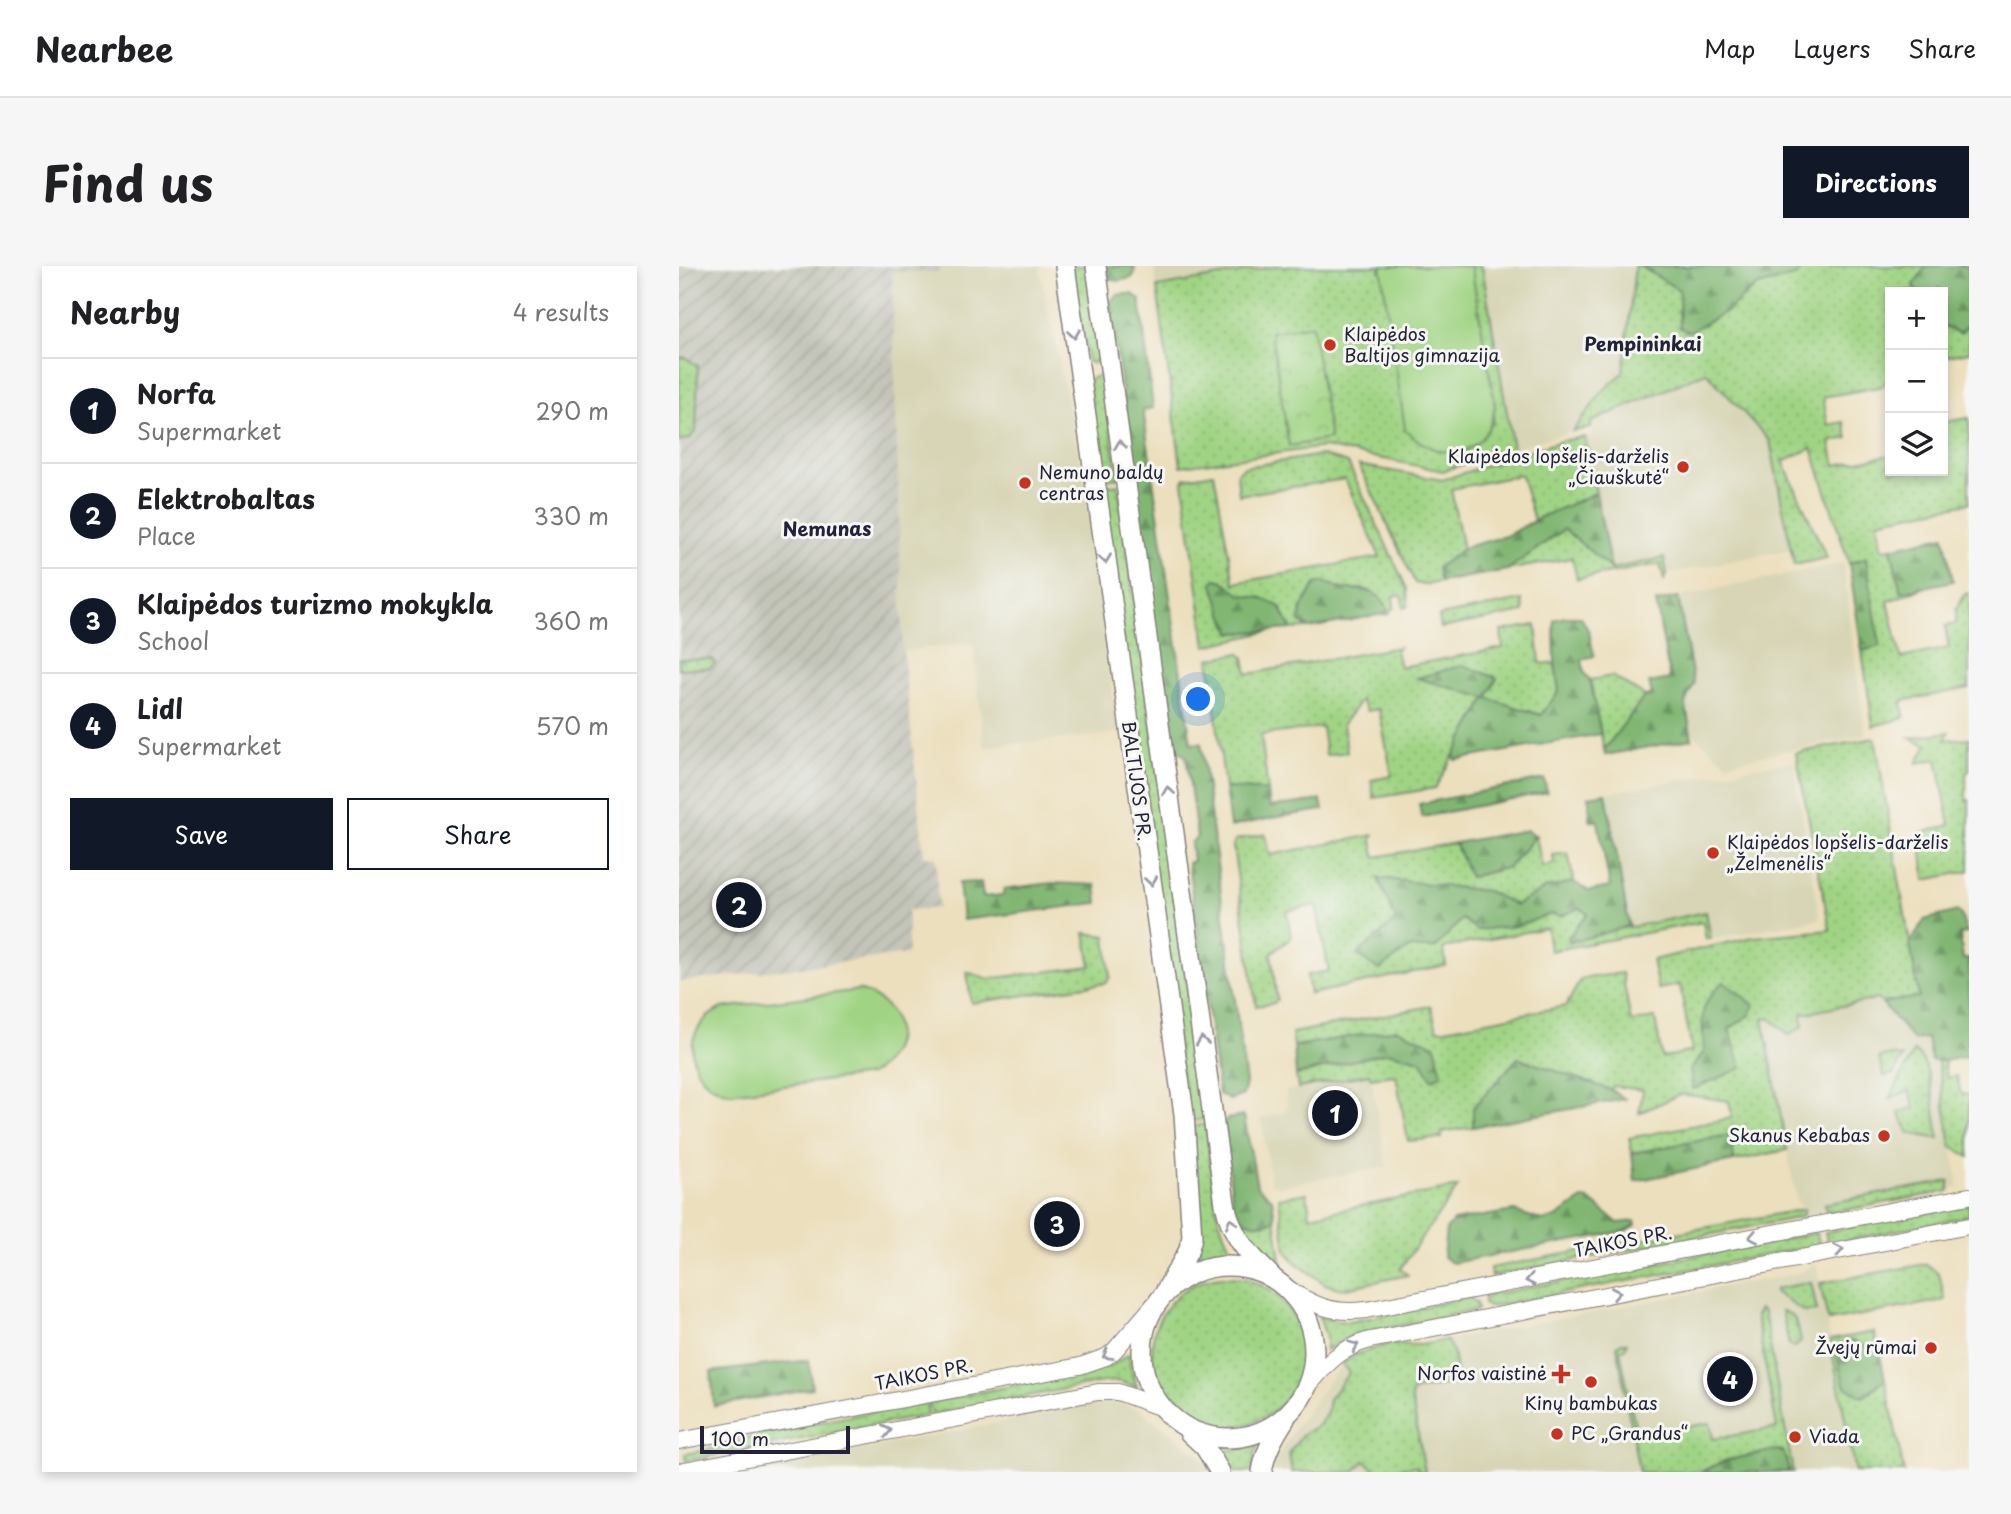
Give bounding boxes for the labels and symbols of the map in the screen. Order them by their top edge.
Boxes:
place label: Klaipėdos Baltijos gimnazija [1344,320,1500,368]
one-way arrow [1067,328,1082,339]
district label: Pempininkai [1584,329,1702,357]
marker: Klaipėdos Baltijos gimnazija [1322,337,1338,353]
one-way arrow [1113,439,1128,450]
place label: Klaipėdos lopšelis-darželis „Čiauškutė“ [1448,442,1670,490]
place label: Nemuno baldų centras [1039,458,1164,506]
marker: Klaipėdos lopšelis-darželis „Čiauškutė“ [1675,459,1691,475]
marker: Nemuno baldų centras [1017,475,1033,491]
district label: Nemunas [783,514,871,542]
one-way arrow [1098,553,1113,565]
your location [1181,682,1215,716]
street label: BALTIJOS PR. [1116,719,1159,843]
one-way arrow [1160,785,1175,797]
place label: Klaipėdos lopšelis-darželis „Želmenėlis“ [1727,828,1948,876]
marker: Klaipėdos lopšelis-darželis „Želmenėlis“ [1705,845,1721,861]
one-way arrow [1143,875,1158,887]
pin: 2 [716,879,762,931]
one-way arrow [1194,1035,1209,1047]
pin: 1 [1312,1087,1358,1139]
place label: Skanus Kebabas [1728,1121,1870,1148]
marker: Skanus Kebabas [1876,1128,1892,1144]
pin: 3 [1034,1198,1080,1250]
one-way arrow [1225,1218,1239,1230]
street label: TAIKOS PR. [1571,1218,1674,1263]
one-way arrow [1747,1229,1759,1244]
one-way arrow [1834,1243,1845,1258]
one-way arrow [1524,1271,1536,1286]
one-way arrow [1610,1287,1622,1302]
place label: Žvejų rūmai [1815,1333,1917,1360]
one-way arrow [1347,1340,1359,1354]
marker: Žvejų rūmai [1923,1340,1939,1356]
one-way arrow [1101,1347,1114,1360]
street label: TAIKOS PR. [872,1351,975,1396]
pin: 4 [1707,1353,1753,1405]
place label: Norfos vaistinė [1417,1359,1547,1386]
marker: Norfos vaistinė [1553,1366,1569,1382]
marker: Kinų bambukas [1583,1374,1599,1390]
place label: Kinų bambukas [1524,1389,1658,1416]
place label: PC „Grandus“ [1571,1419,1689,1446]
place label: Viada [1809,1422,1860,1449]
scale bar [700,1423,851,1455]
one-way arrow [881,1425,893,1440]
marker: PC „Grandus“ [1549,1426,1565,1442]
marker: Viada [1787,1429,1803,1445]

